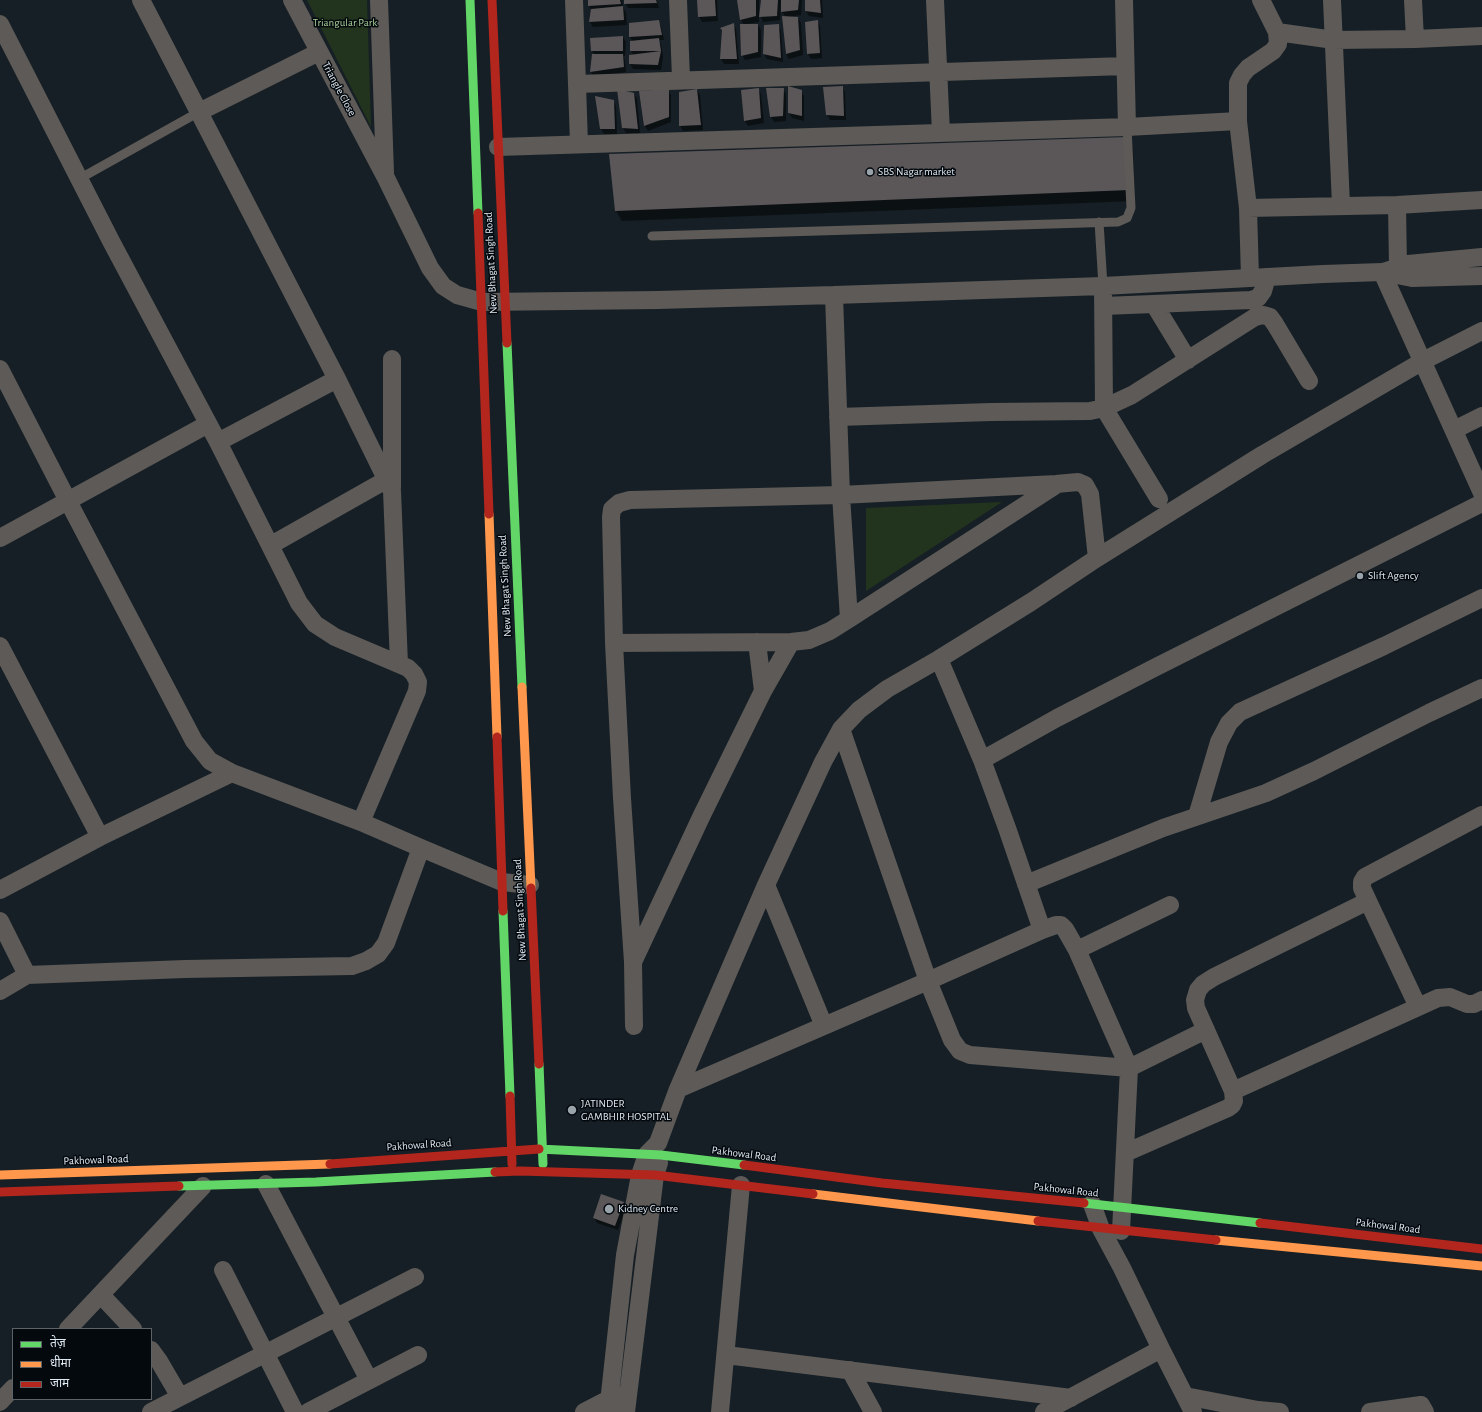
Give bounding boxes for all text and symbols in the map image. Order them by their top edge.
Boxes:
park label: Triangular Park [313,16,377,30]
street label: Triangle Close [319,60,359,118]
place label: SBS Nagar market [878,165,955,179]
marker: SBS Nagar market [865,167,875,177]
street label: New Bhagat Singh Road [482,212,500,314]
street label: New Bhagat Singh Road [496,535,514,637]
place label: Slift Agency [1368,569,1419,583]
marker: Slift Agency [1355,571,1365,581]
street label: New Bhagat Singh Road [511,859,529,961]
place label: JATINDER GAMBHIR HOSPITAL [581,1097,671,1123]
marker: JATINDER GAMBHIR HOSPITAL [566,1104,578,1116]
street label: Pakhowal Road [386,1136,452,1154]
street label: Pakhowal Road [711,1143,777,1165]
street label: Pakhowal Road [63,1152,129,1168]
street label: Pakhowal Road [1033,1180,1099,1200]
place label: Kidney Centre [618,1202,678,1216]
marker: Kidney Centre [603,1203,615,1215]
street label: Pakhowal Road [1355,1215,1421,1237]
legend [12,1328,152,1400]
text: तेज़ [50,1337,66,1349]
text: धीमा [50,1357,71,1369]
text: जाम [50,1377,69,1389]

